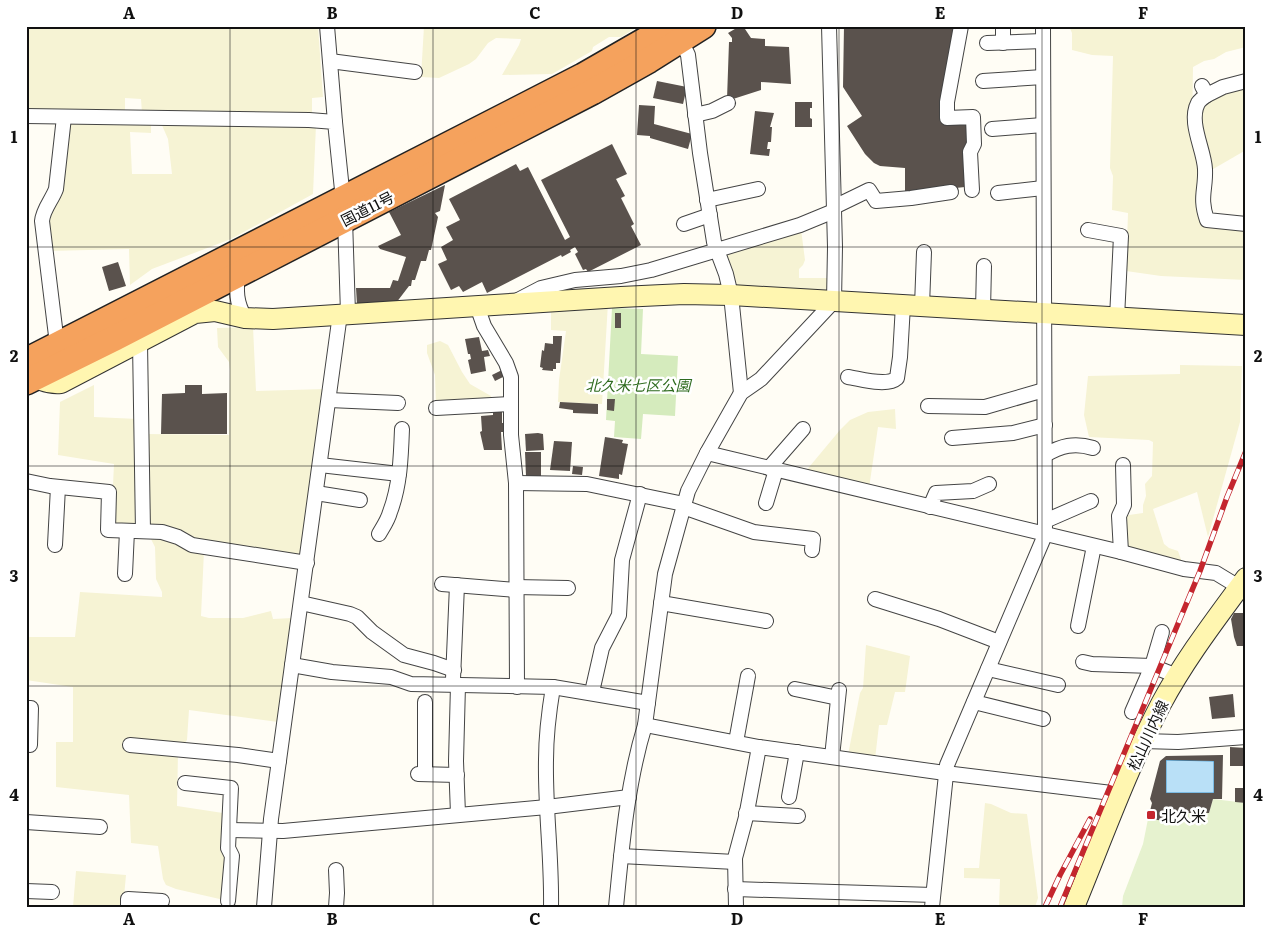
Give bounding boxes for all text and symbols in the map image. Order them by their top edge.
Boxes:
text: A [123,0,135,24]
text: B [326,0,338,24]
text: C [529,0,541,24]
text: D [731,0,743,24]
text: E [935,0,946,24]
text: F [1138,0,1148,24]
text: 1 [11,124,18,148]
text: 1 [1255,124,1262,148]
street label: 国道11号 [336,185,398,231]
text: 2 [10,343,19,367]
text: 2 [1254,343,1263,367]
park label: 北久米七区公園 [585,373,692,396]
text: 3 [10,563,19,587]
text: 3 [1254,563,1263,587]
street label: 松山川内線 [1121,696,1173,774]
text: 4 [9,782,19,806]
text: 4 [1253,782,1263,806]
place label: 北久米 [1161,804,1206,827]
marker: 北久米 [1145,809,1157,821]
text: A [123,906,135,930]
text: B [326,906,338,930]
text: C [529,906,541,930]
text: D [731,906,743,930]
text: E [935,906,946,930]
text: F [1138,906,1148,930]

